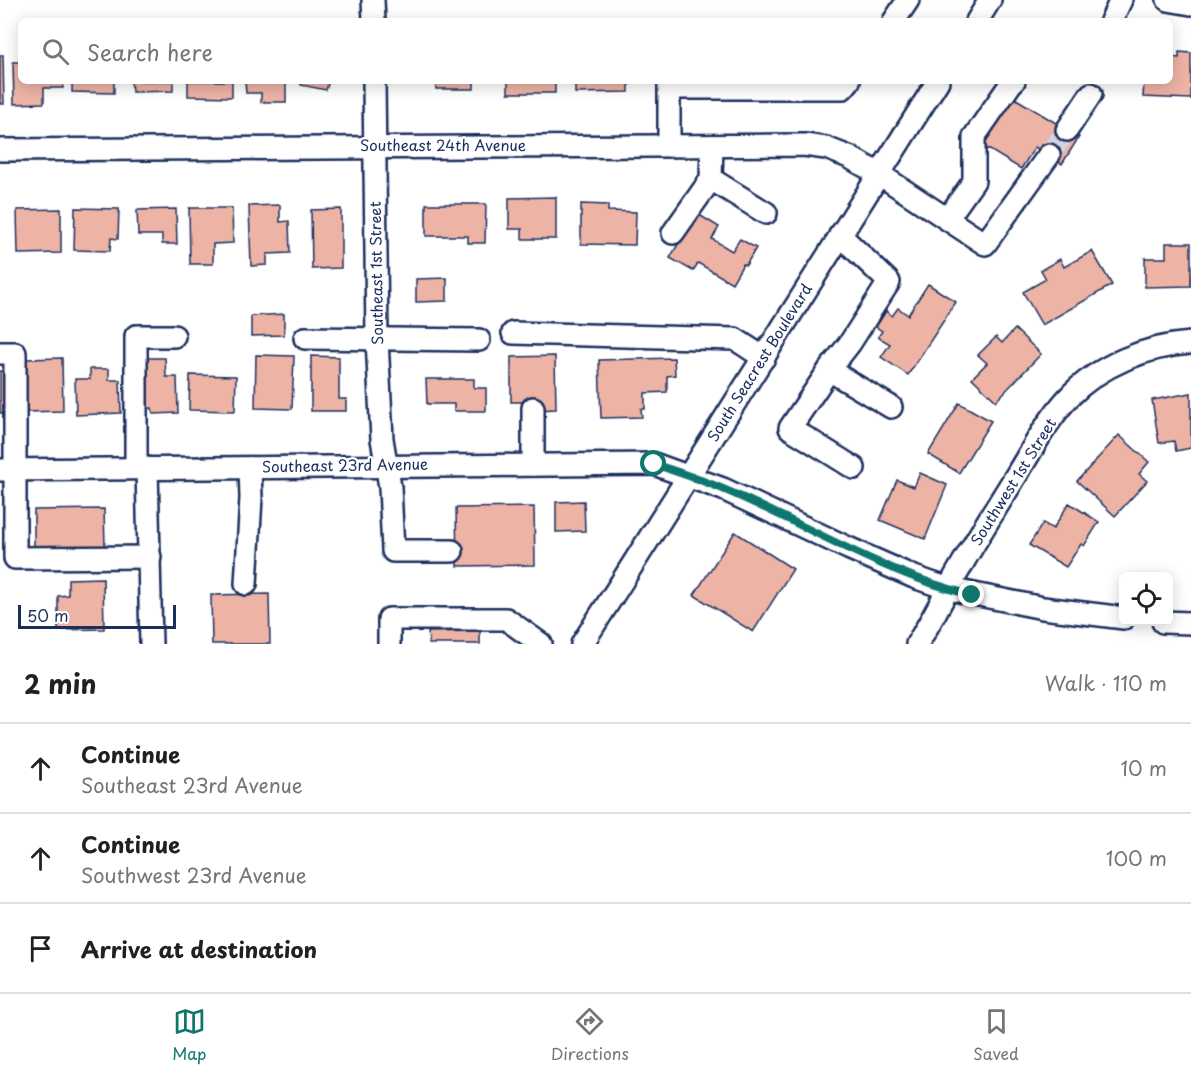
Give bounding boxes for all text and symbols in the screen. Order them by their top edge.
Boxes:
search box [18,18,1173,84]
icon: search [39,35,72,68]
text: Search here [87,35,213,68]
street label: Southeast 24th Avenue [360,133,526,156]
street label: Southeast 1st Street [363,201,388,345]
street label: South Seacrest Boulevard [701,279,817,446]
street label: Southwest 1st Street [964,413,1061,549]
route start [640,450,666,476]
street label: Southeast 23rd Avenue [262,452,428,477]
map controls [1119,572,1173,626]
button: locate [1119,572,1173,626]
route end [958,581,984,607]
scale bar [18,602,176,630]
text: 50 m [27,603,68,627]
text: 2 min [24,664,97,703]
text: Walk · 110 m [1045,668,1167,698]
text: Continue [81,737,180,770]
icon: ahead [24,752,57,785]
text: 10 m [1120,753,1167,783]
text: Southeast 23rd Avenue [81,770,303,800]
text: Continue [81,827,180,860]
icon: ahead [24,842,57,875]
text: 100 m [1106,843,1167,873]
text: Southwest 23rd Avenue [81,860,307,890]
icon: arrive [24,932,57,965]
text: Arrive at destination [81,932,317,965]
tab: Map [172,1005,206,1065]
tab: Directions [551,1005,629,1065]
tab: Saved [973,1005,1019,1065]

